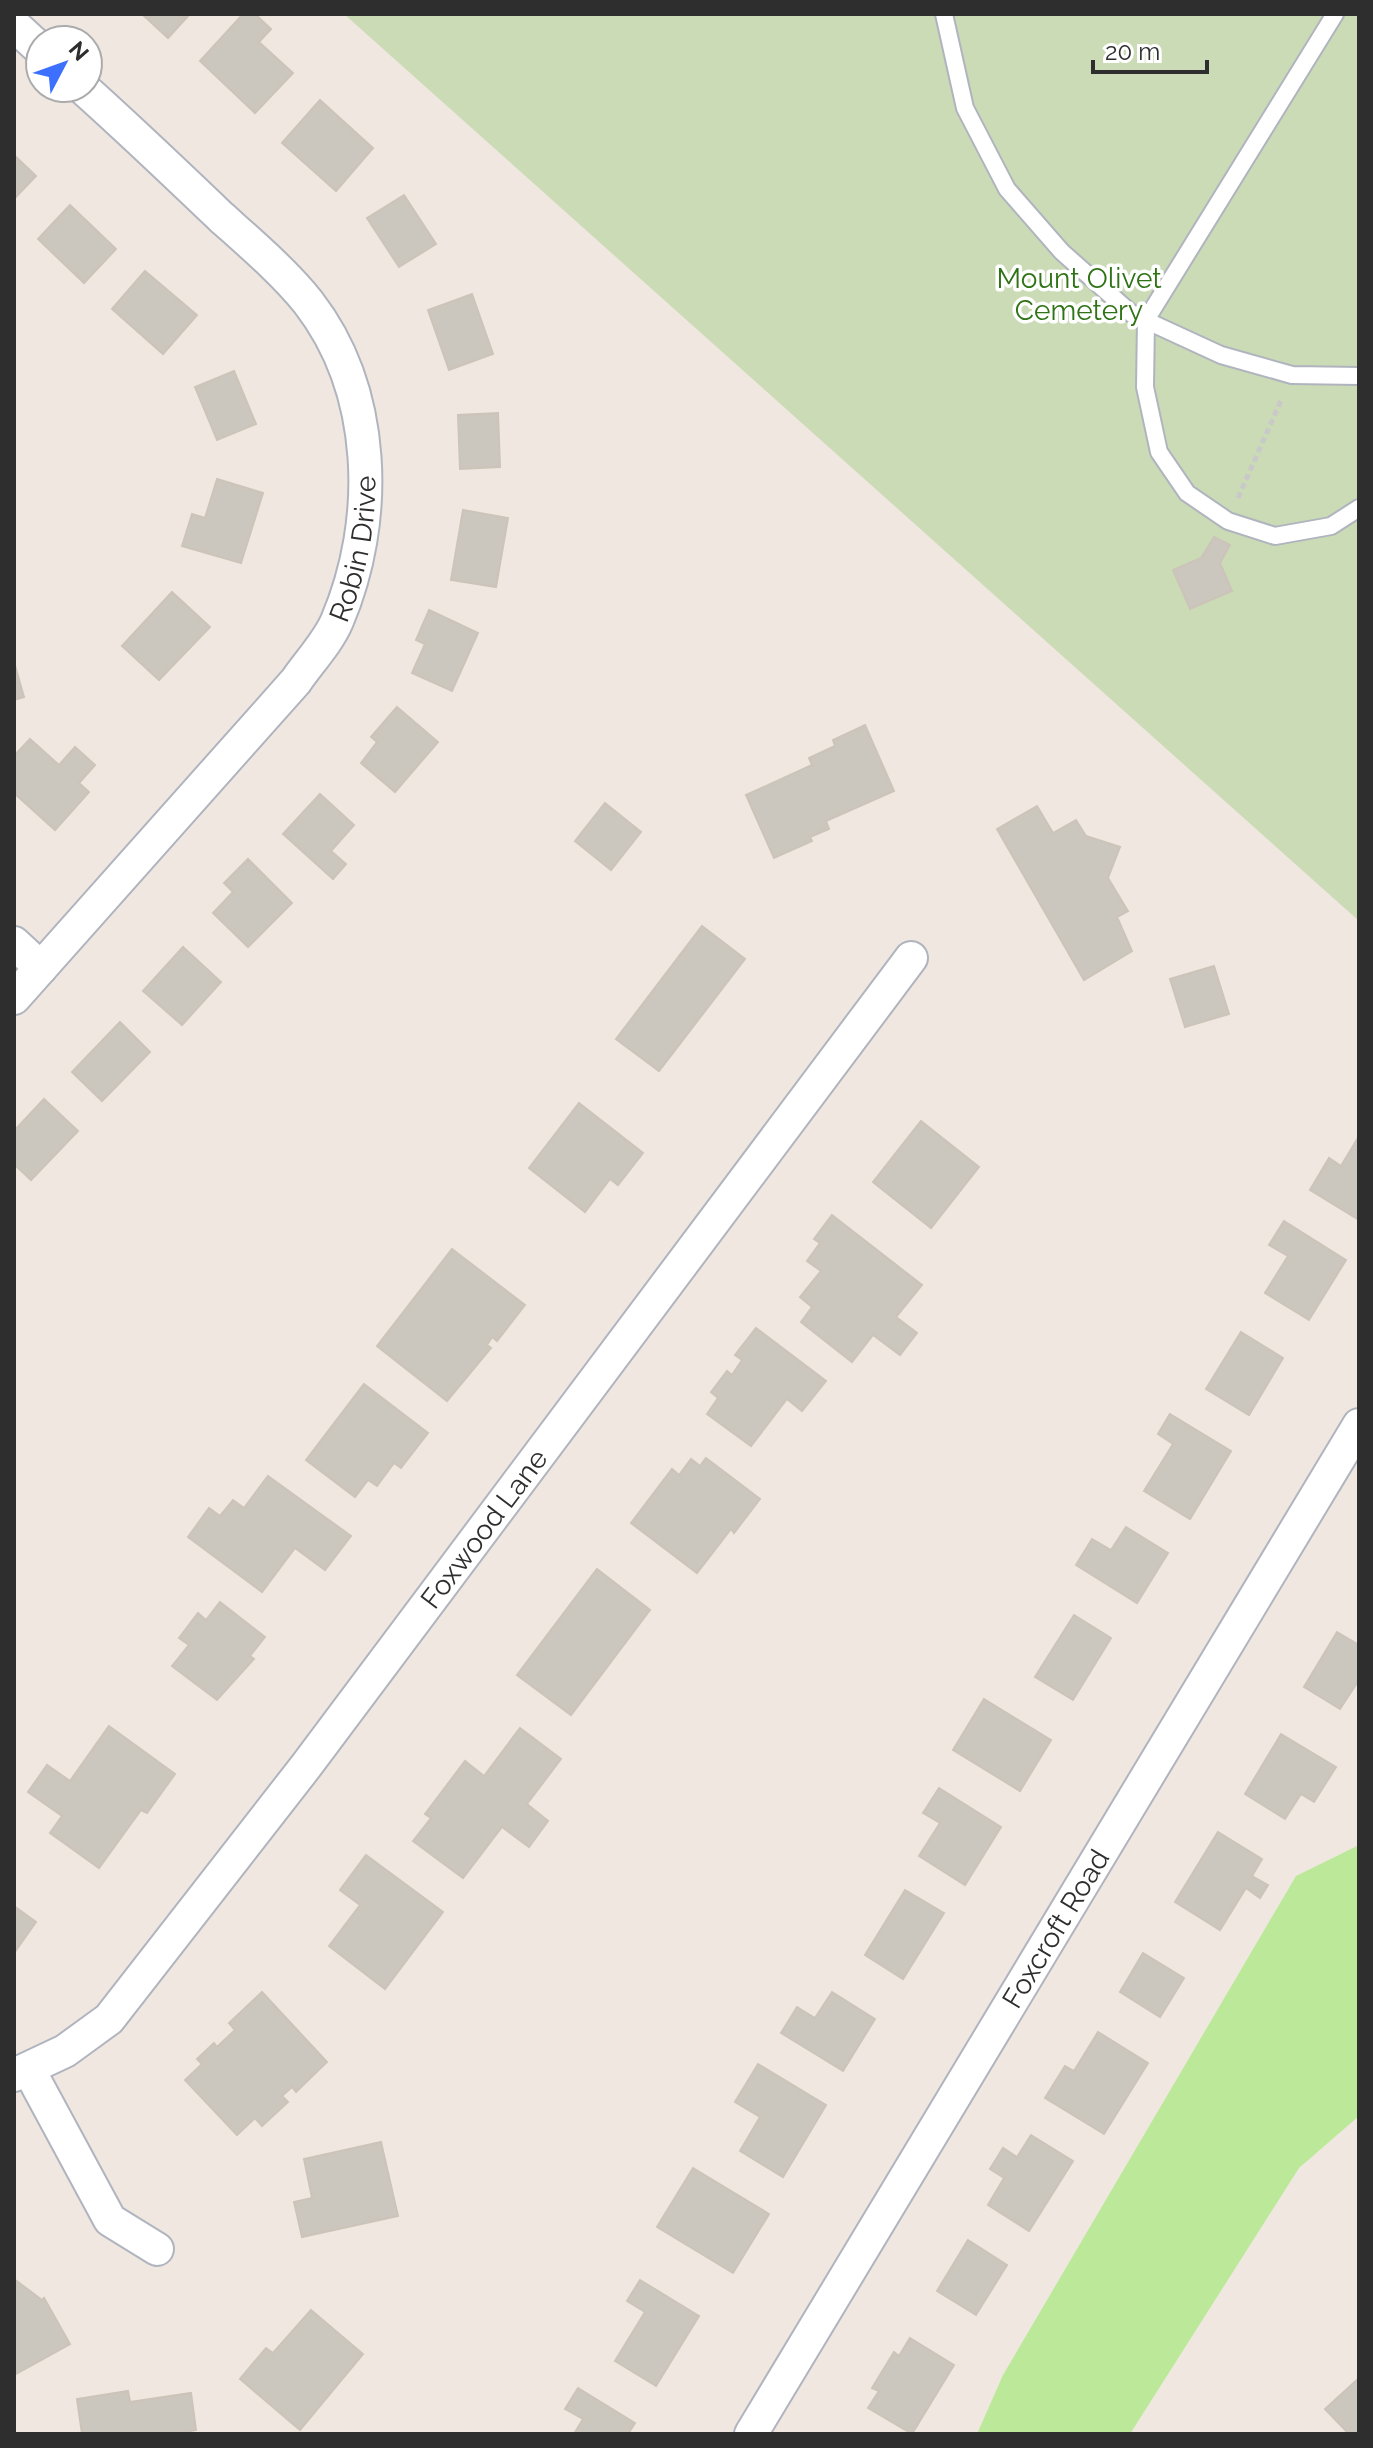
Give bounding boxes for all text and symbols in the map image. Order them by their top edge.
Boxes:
north arrow [24,24,104,104]
scale bar [1093,24,1207,74]
text: N [64,36,94,66]
text: 20 m [1105,37,1160,66]
park label: Mount Olivet Cemetery [996,262,1162,327]
street label: Robin Drive [323,476,382,627]
street label: Foxwood Lane [414,1443,554,1615]
street label: Foxcroft Road [996,1844,1116,2014]

